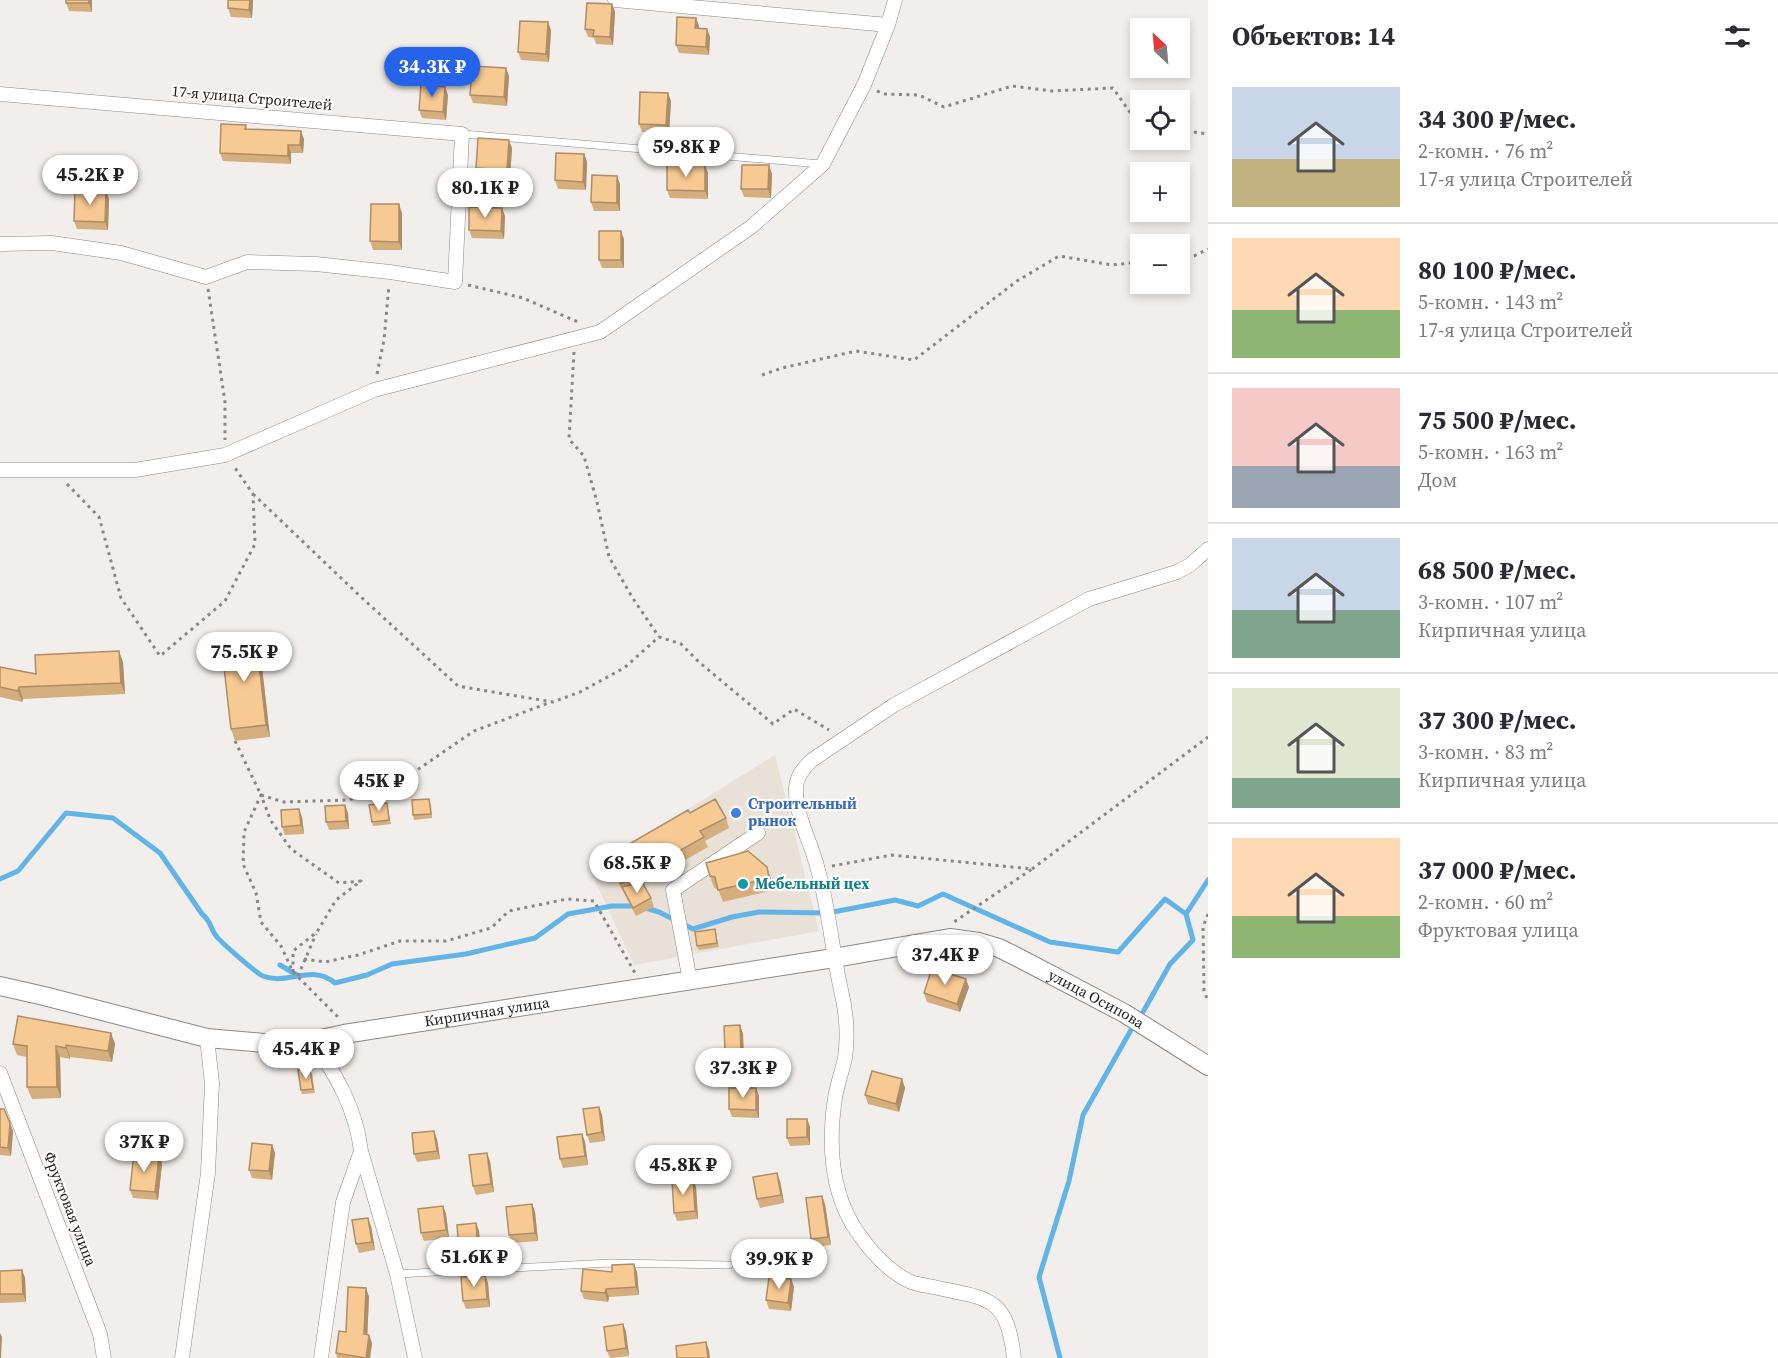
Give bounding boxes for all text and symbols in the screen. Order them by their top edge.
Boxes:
north arrow [1130,18,1190,78]
map controls [1130,18,1190,294]
text: Объектов: 14 [1232,18,1395,54]
icon: filters [1721,20,1754,53]
pin: 34.3K ₽ [377,47,487,98]
text: 34.3K ₽ [398,52,466,80]
street label: 17-я улица Строителей [171,80,334,115]
button: locate [1130,90,1190,150]
text: 34 300 ₽/мес. [1418,101,1577,137]
icon: home [1280,111,1352,183]
pin: 59.8K ₽ [631,127,741,178]
text: 59.8K ₽ [652,132,720,160]
text: 2-комн. · 76 m² [1418,137,1553,165]
pin: 45.2K ₽ [35,155,145,206]
text: 45.2K ₽ [56,160,124,188]
button: + [1130,162,1190,222]
text: 17-я улица Строителей [1418,165,1633,193]
pin: 80.1K ₽ [430,168,540,219]
text: 80.1K ₽ [451,173,519,201]
button: − [1130,234,1190,294]
text: 80 100 ₽/мес. [1418,252,1577,288]
icon: home [1280,262,1352,334]
text: 5-комн. · 143 m² [1418,288,1563,316]
text: 17-я улица Строителей [1418,316,1633,344]
text: 75 500 ₽/мес. [1418,402,1577,438]
icon: home [1280,412,1352,484]
text: 5-комн. · 163 m² [1418,438,1563,466]
text: Дом [1418,466,1457,494]
text: 68 500 ₽/мес. [1418,552,1577,588]
icon: home [1280,562,1352,634]
text: 3-комн. · 107 m² [1418,588,1563,616]
text: Кирпичная улица [1418,616,1586,644]
pin: 75.5K ₽ [189,632,299,683]
text: 75.5K ₽ [210,637,278,665]
text: 37 300 ₽/мес. [1418,702,1577,738]
icon: home [1280,712,1352,784]
text: 3-комн. · 83 m² [1418,738,1553,766]
pin: 45K ₽ [337,761,421,812]
text: 45K ₽ [354,766,404,794]
text: Кирпичная улица [1418,766,1586,794]
place label: Строительный рынок [748,793,857,831]
marker: Строительный рынок [729,806,743,820]
pin: 68.5K ₽ [582,843,692,894]
text: 68.5K ₽ [603,848,671,876]
text: 37 000 ₽/мес. [1418,852,1577,888]
icon: home [1280,862,1352,934]
place label: Мебельный цех [755,873,870,894]
marker: Мебельный цех [736,877,750,891]
text: 2-комн. · 60 m² [1418,888,1553,916]
text: Фруктовая улица [1418,916,1579,944]
pin: 37.4K ₽ [890,935,1000,986]
text: 37.4K ₽ [911,940,979,968]
street label: улица Осипова [1045,964,1149,1033]
street label: Кирпичная улица [423,991,551,1031]
pin: 45.4K ₽ [251,1029,361,1080]
text: 45.4K ₽ [272,1034,340,1062]
pin: 37.3K ₽ [688,1048,798,1099]
text: 37.3K ₽ [709,1053,777,1081]
pin: 37K ₽ [102,1122,186,1173]
text: 37K ₽ [119,1127,169,1155]
pin: 45.8K ₽ [628,1145,738,1196]
street label: Фруктовая улица [39,1149,102,1269]
text: 45.8K ₽ [649,1150,717,1178]
pin: 51.6K ₽ [419,1237,529,1288]
pin: 39.9K ₽ [724,1239,834,1290]
text: 51.6K ₽ [440,1242,508,1270]
text: 39.9K ₽ [745,1244,813,1272]

